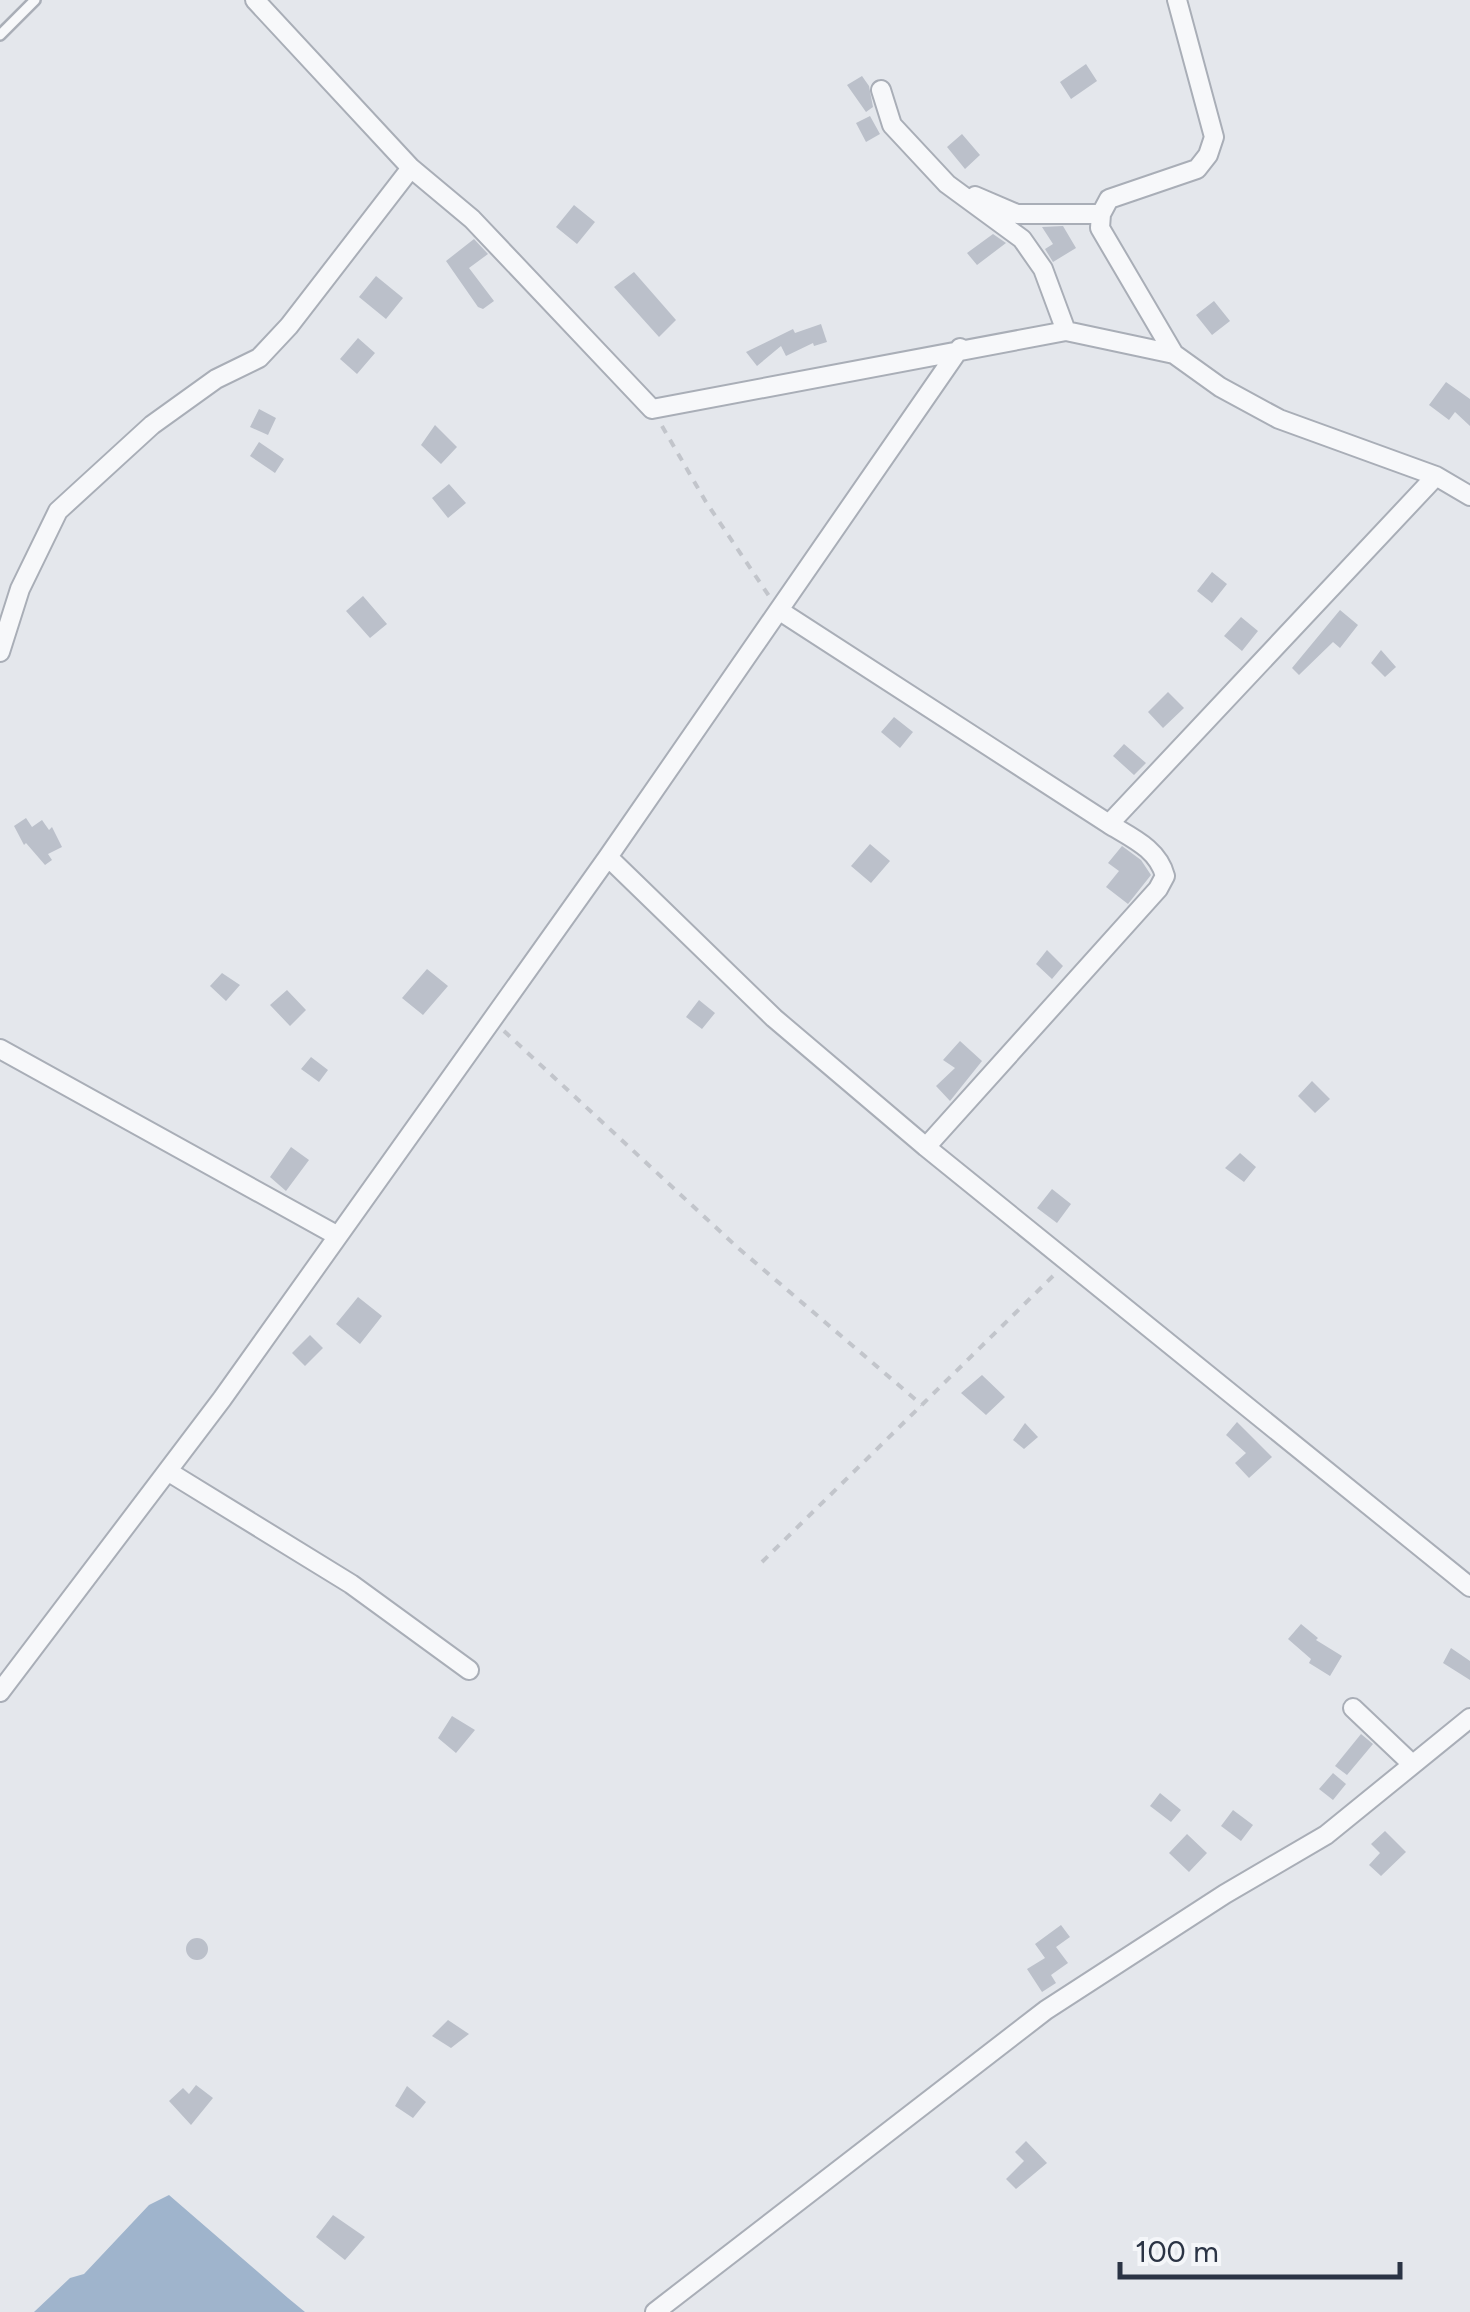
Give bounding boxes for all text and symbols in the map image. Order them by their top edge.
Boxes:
scale bar [1120,2217,1400,2279]
text: 100 m [1135,2233,1219,2270]

